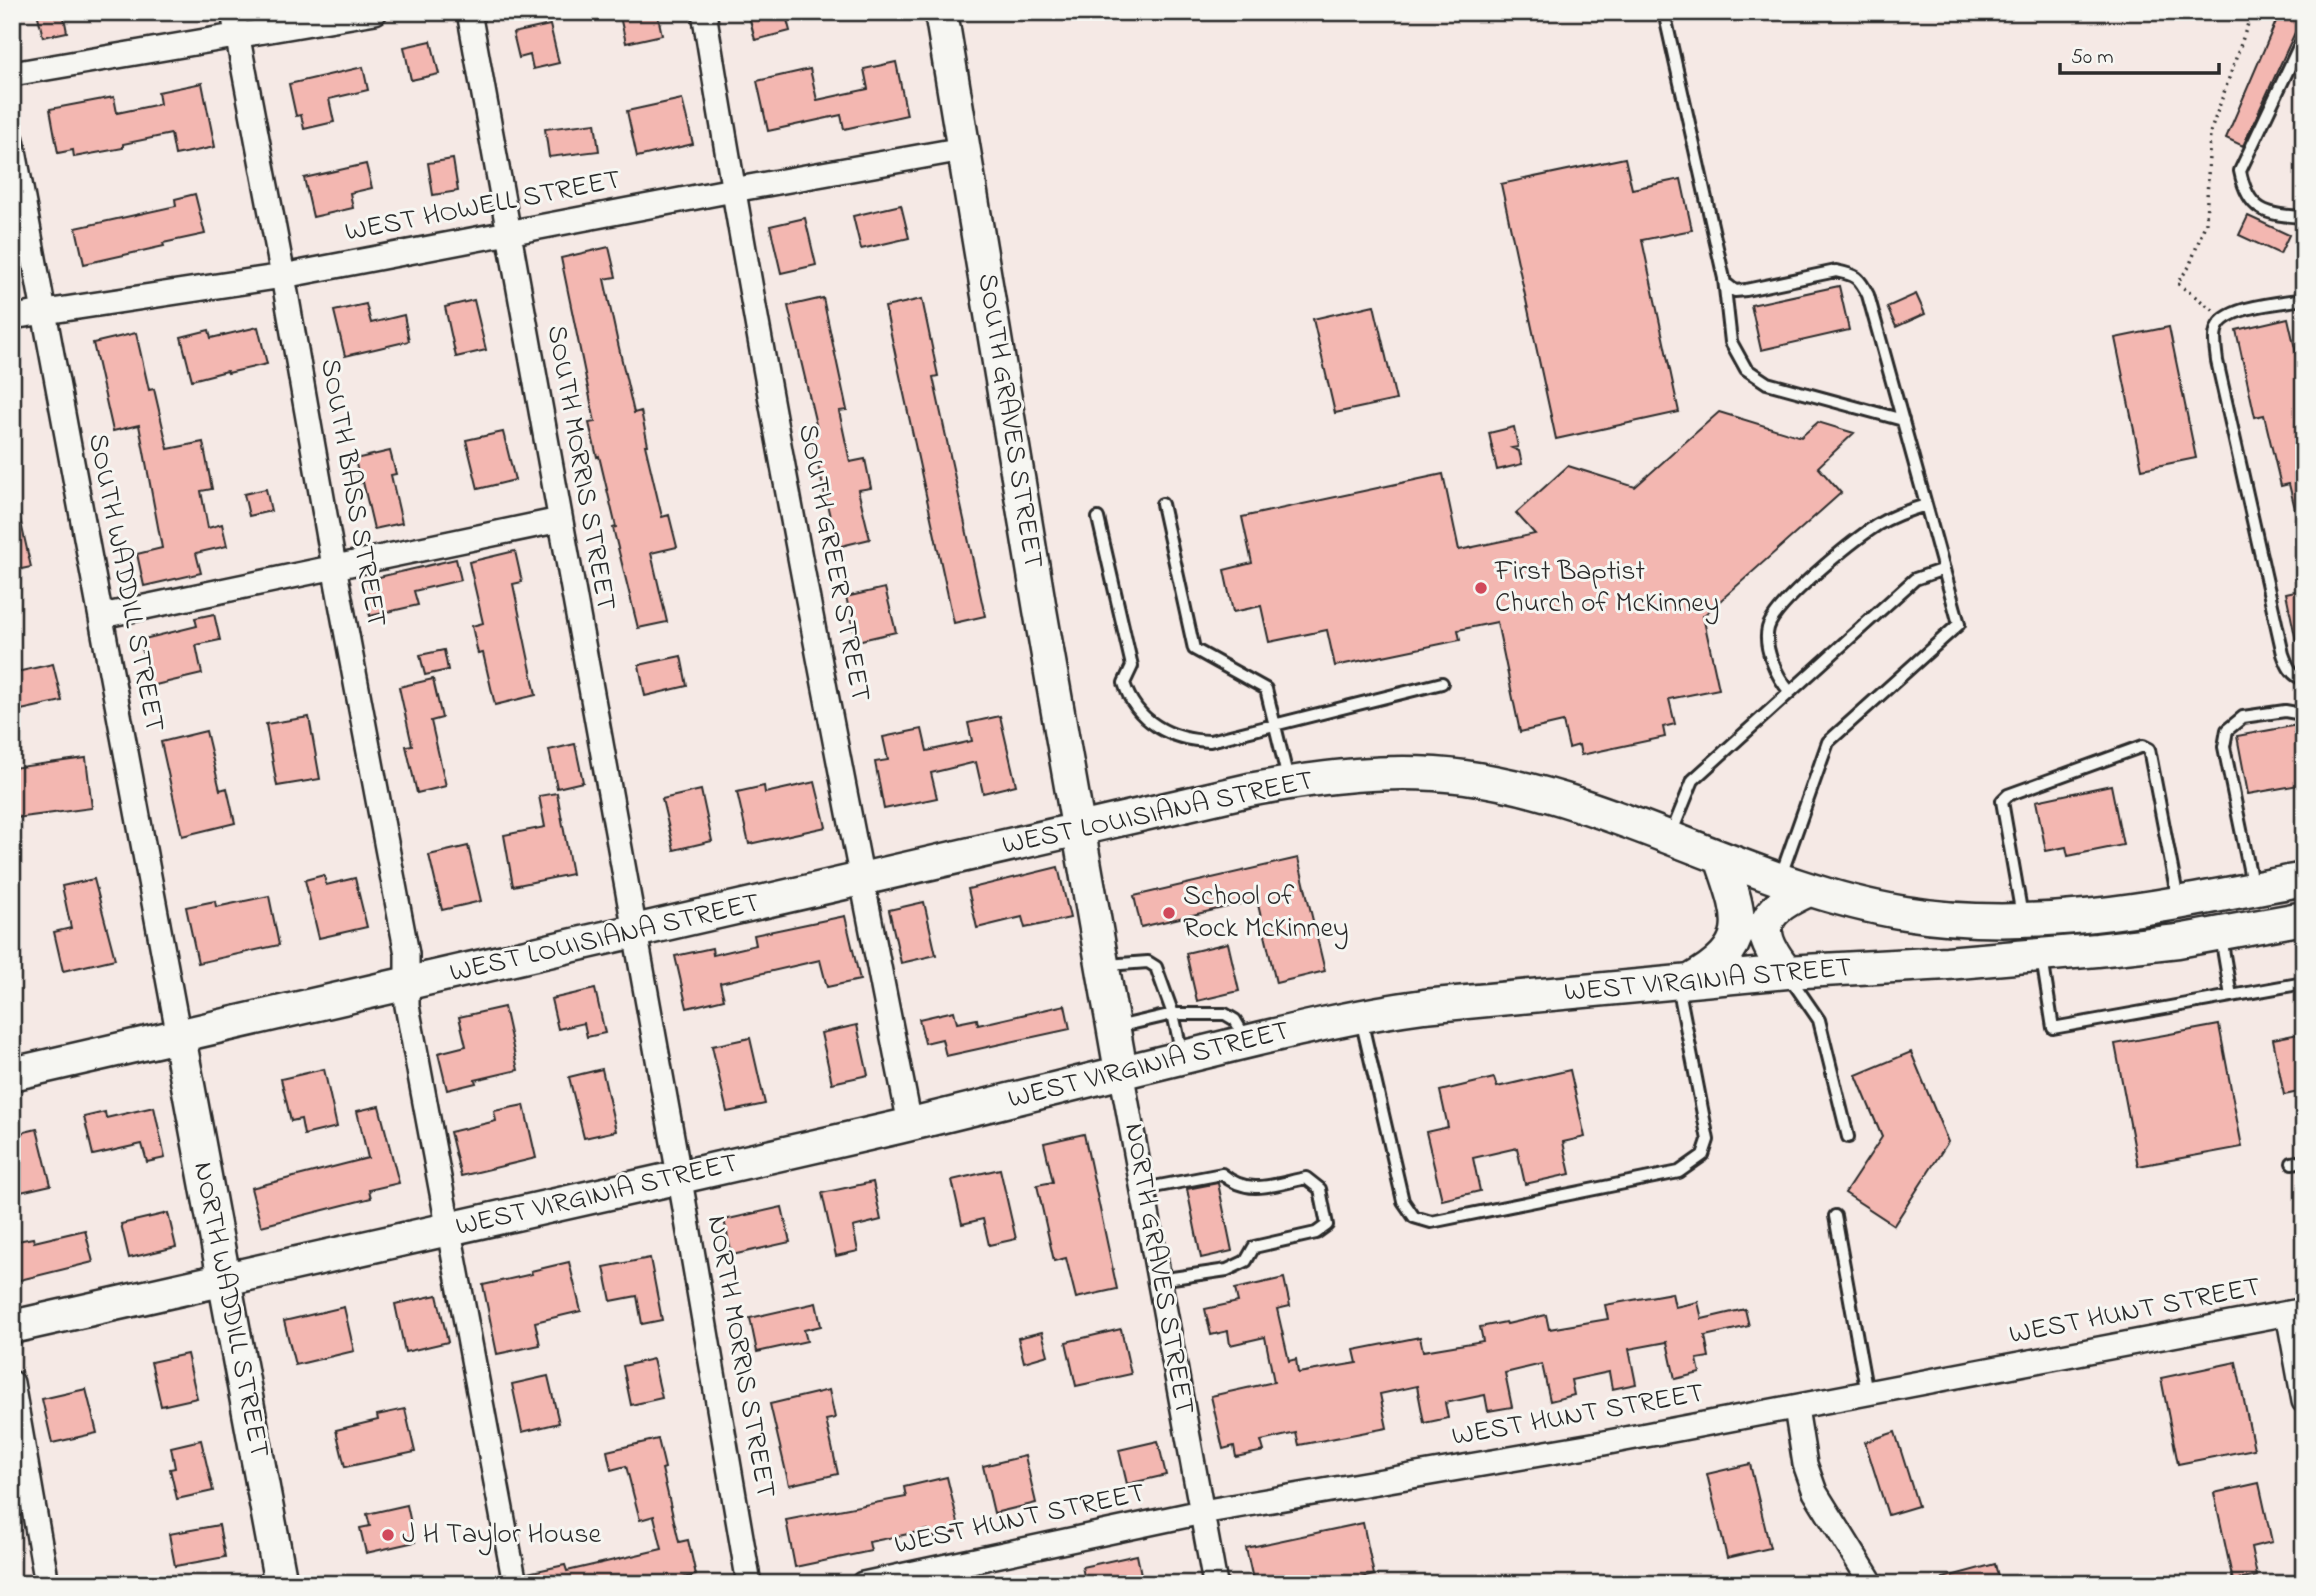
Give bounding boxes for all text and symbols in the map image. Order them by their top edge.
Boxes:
scale bar [2060,32,2220,76]
text: 50 m [2071,43,2114,73]
street label: WEST HOWELL STREET [342,160,624,254]
street label: SOUTH GRAVES STREET [965,270,1053,572]
street label: SOUTH MORRIS STREET [535,322,625,614]
street label: SOUTH BASS STREET [308,356,396,630]
street label: SOUTH GREER STREET [786,421,880,705]
street label: SOUTH WADDILL STREET [76,430,174,736]
place label: First Baptist Church of McKinney [1494,552,1719,625]
marker: First Baptist Church of McKinney [1473,580,1489,596]
street label: WEST LOUISIANA STREET [999,761,1317,867]
place label: School of Rock McKinney [1183,877,1349,950]
street label: WEST LOUISIANA STREET [446,883,764,995]
marker: School of Rock McKinney [1161,905,1177,921]
street label: WEST VIRGINIA STREET [1562,948,1854,1014]
street label: WEST VIRGINIA STREET [1004,1011,1294,1121]
street label: NORTH GRAVES STREET [1112,1120,1204,1418]
street label: WEST VIRGINIA STREET [452,1144,742,1248]
street label: NORTH WADDILL STREET [181,1159,279,1461]
street label: NORTH MORRIS STREET [695,1213,785,1501]
street label: WEST HUNT STREET [2006,1268,2264,1356]
street label: WEST HUNT STREET [1449,1374,1707,1458]
street label: WEST HUNT STREET [891,1473,1149,1567]
place label: J H Taylor House [402,1515,602,1556]
marker: J H Taylor House [380,1527,396,1543]

